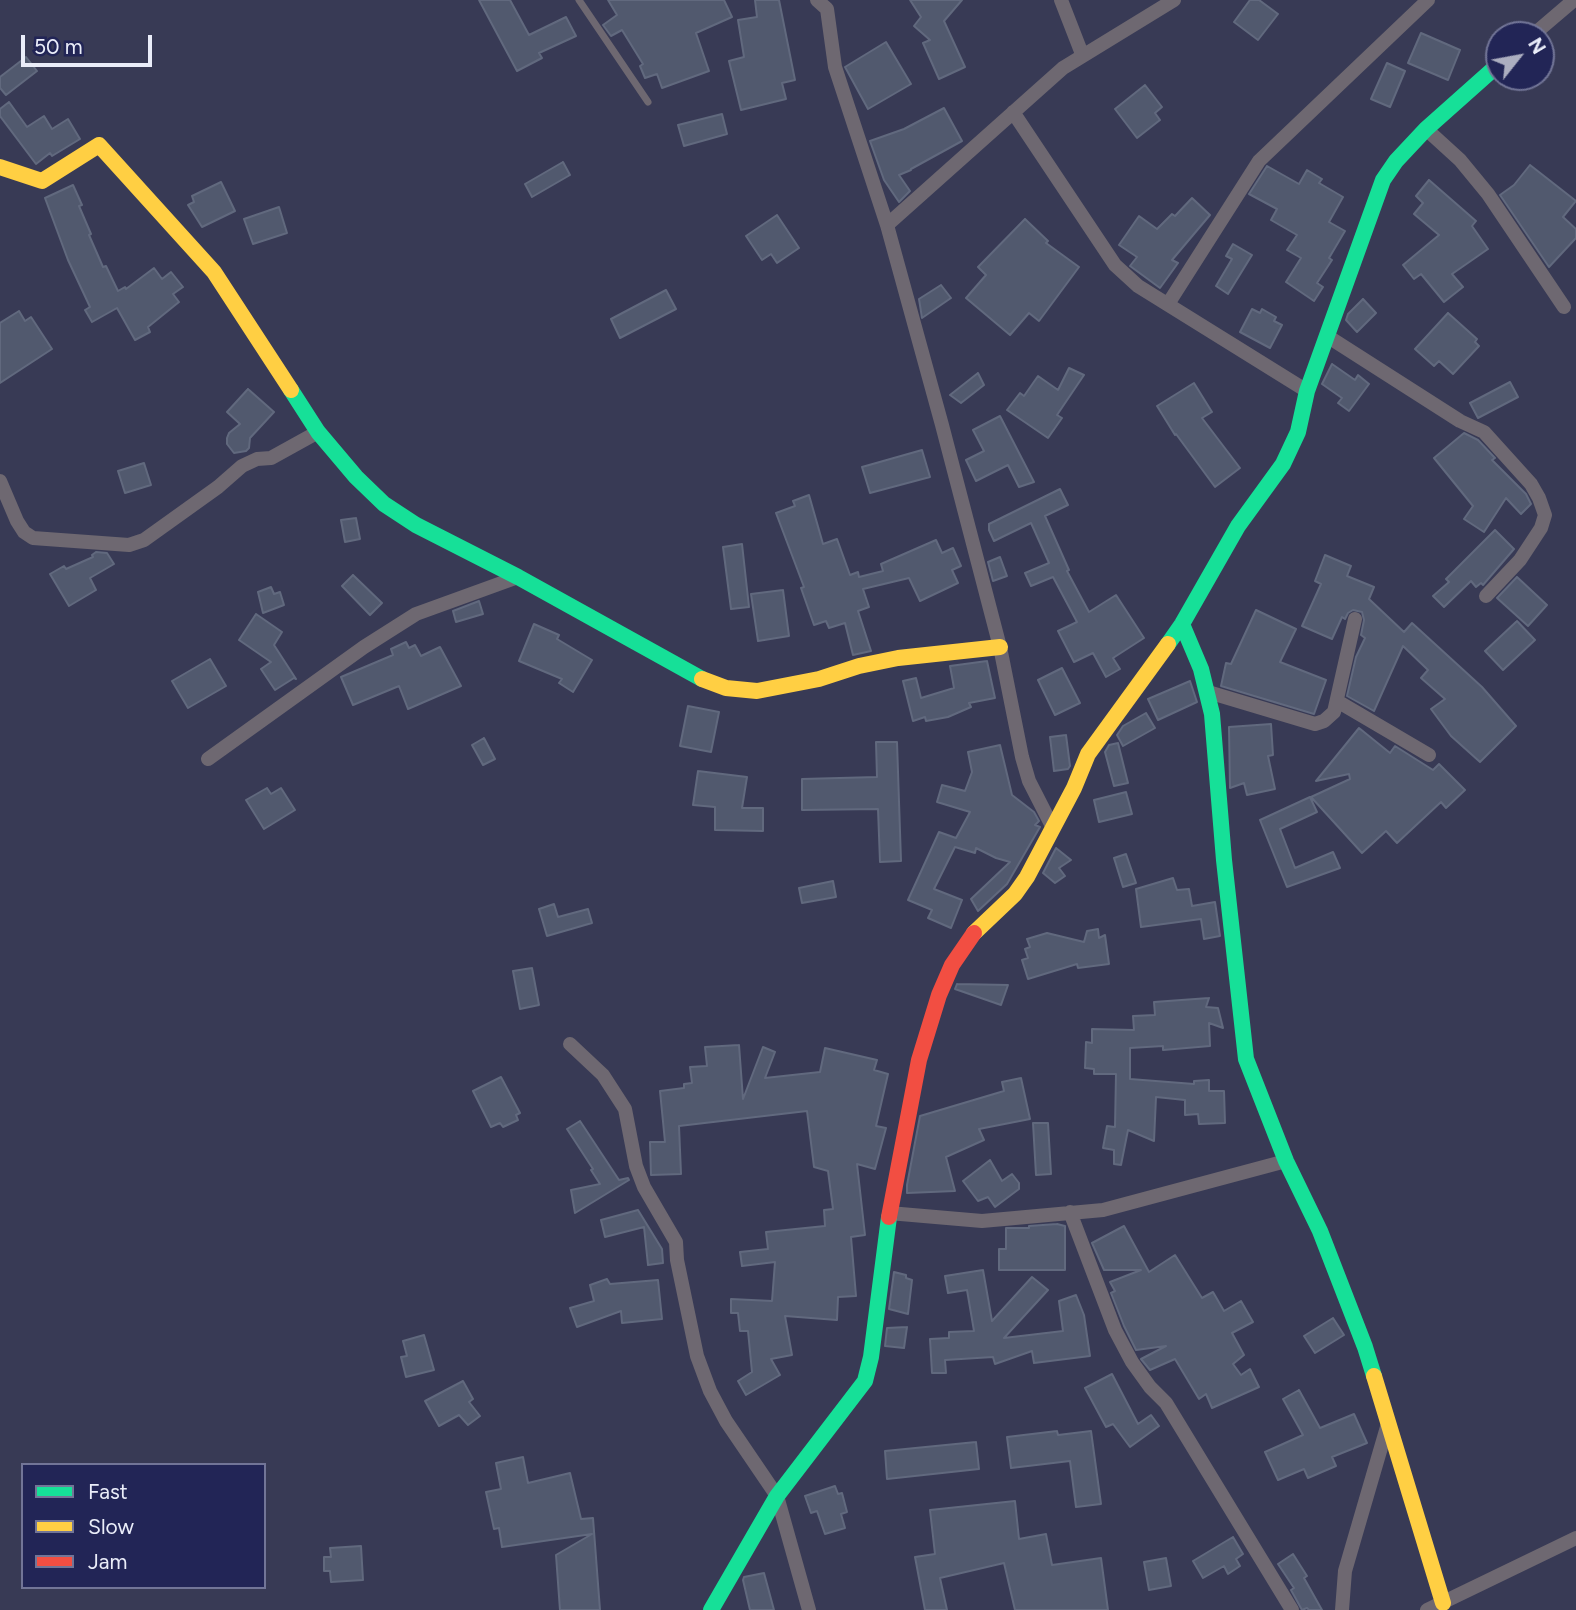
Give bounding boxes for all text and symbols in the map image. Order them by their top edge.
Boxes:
scale bar [24,21,156,65]
north arrow [1485,21,1555,91]
text: 50 m [34,34,83,59]
text: N [1523,34,1550,58]
legend [21,1463,266,1589]
text: Fast [88,1479,128,1504]
text: Slow [88,1514,134,1539]
text: Jam [88,1549,127,1574]

